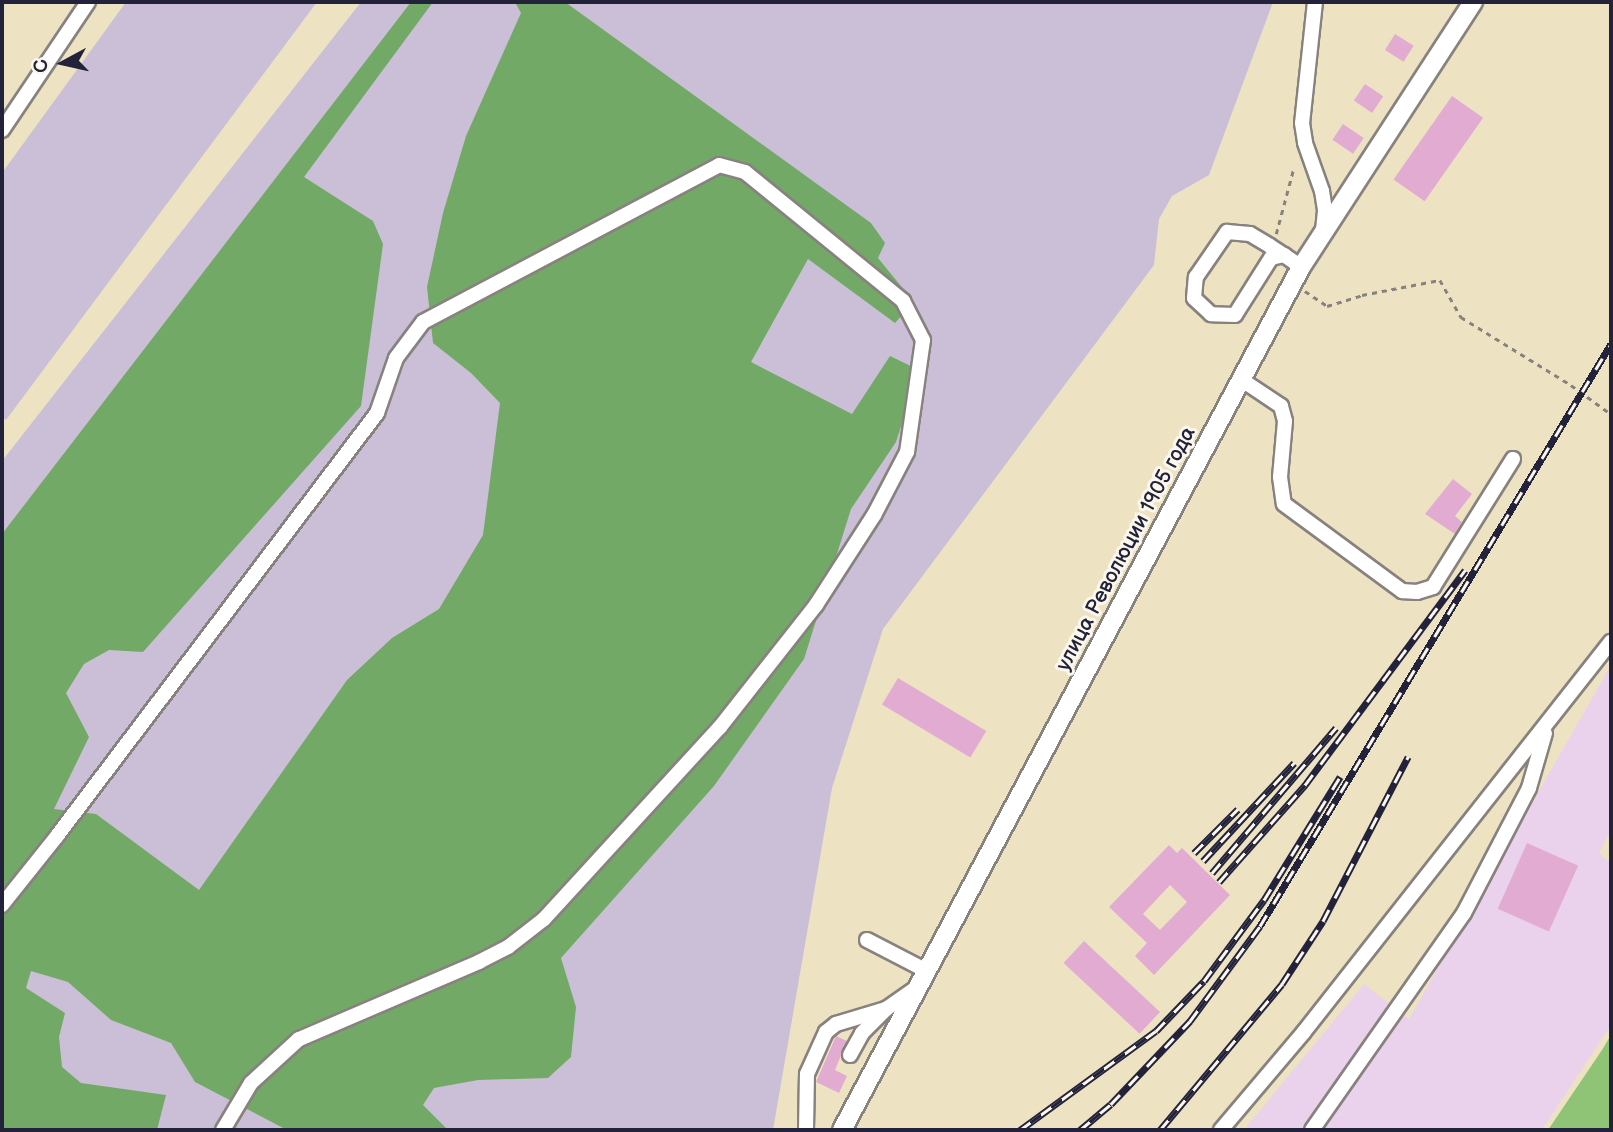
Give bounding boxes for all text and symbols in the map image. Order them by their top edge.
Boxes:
north arrow [28,28,98,98]
text: С [29,58,54,74]
street label: улица Революции 1905 года [1051,423,1201,675]

